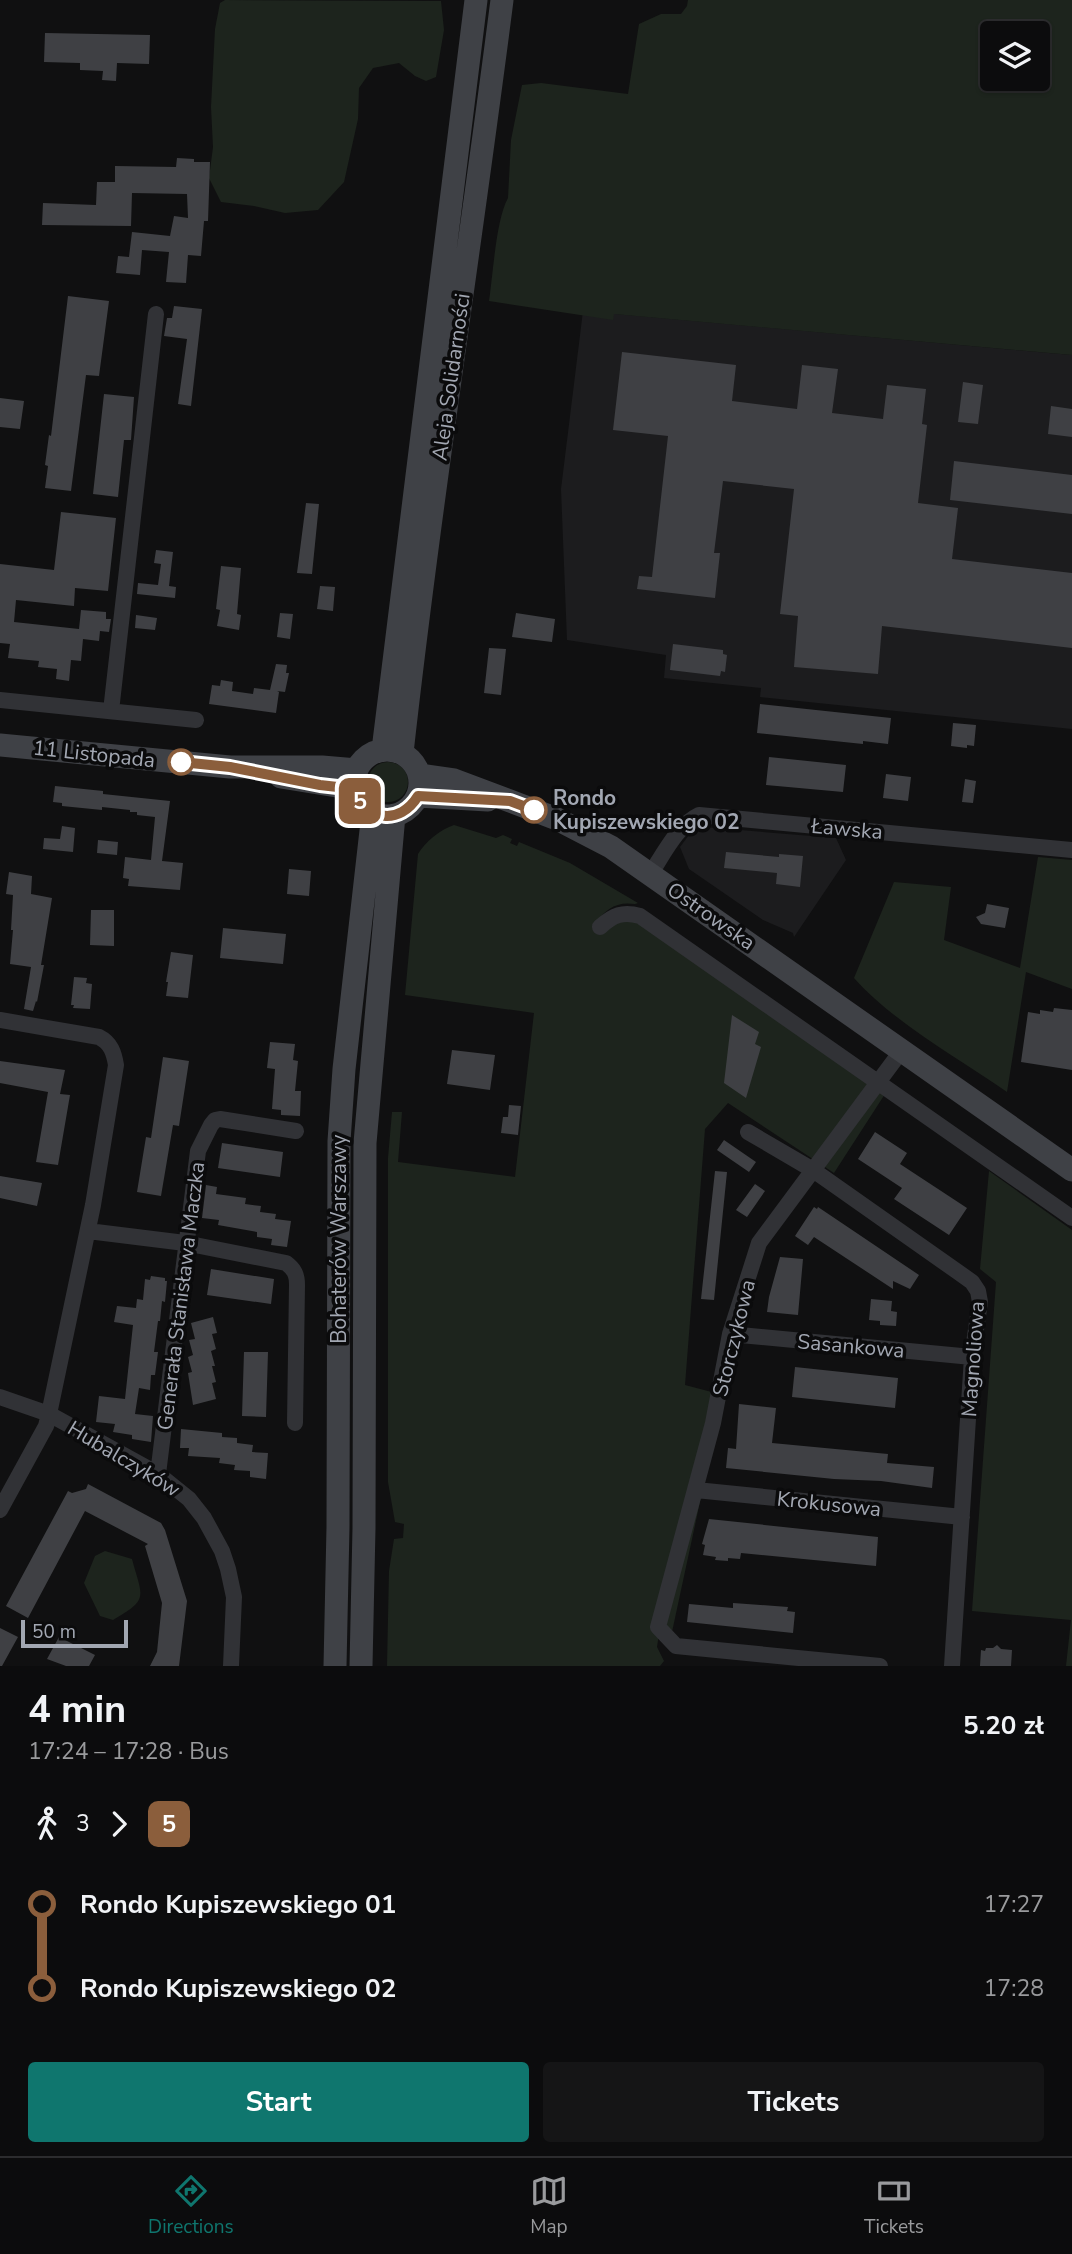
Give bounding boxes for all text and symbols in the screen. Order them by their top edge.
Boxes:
map controls [980,21,1050,91]
button: layers [980,21,1050,91]
street label: Aleja Solidarności [425,291,477,463]
street label: 11 Listopada [32,734,156,774]
unlabelled marker [168,749,194,775]
line badge: 5 [337,778,383,824]
place label: Rondo Kupiszewskiego 02 [553,784,740,836]
text: 5 [353,785,367,817]
marker: Rondo Kupiszewskiego 02 [521,797,547,823]
street label: Ławska [809,812,884,846]
street label: Ostrowska [661,875,761,957]
street label: Bohaterów Warszawy [325,1134,353,1344]
street label: Generała Stanisława Maczka [151,1160,211,1432]
street label: Storczykowa [706,1277,762,1399]
street label: Magnoliowa [955,1300,991,1418]
street label: Sasankowa [796,1327,906,1365]
street label: Hubalczyków [62,1414,186,1504]
street label: Krokusowa [775,1485,883,1523]
scale bar [21,1617,128,1649]
text: 50 m [32,1619,76,1645]
text: 4 min [28,1684,126,1735]
text: 5.20 zł [963,1708,1044,1743]
text: 17:24 – 17:28 · Bus [28,1736,229,1767]
icon: walk [28,1805,66,1843]
icon: forward [100,1805,138,1843]
text: 3 [76,1808,90,1839]
text: 5 [162,1808,176,1840]
text: Rondo Kupiszewskiego 01 [80,1887,396,1922]
text: 17:27 [984,1889,1044,1920]
text: Rondo Kupiszewskiego 02 [80,1971,396,2006]
text: 17:28 [984,1973,1044,2004]
button: Start [28,2062,529,2142]
button: Tickets [543,2062,1044,2142]
tab: Directions [148,2172,234,2240]
tab: Map [530,2172,568,2240]
tab: Tickets [864,2172,924,2240]

